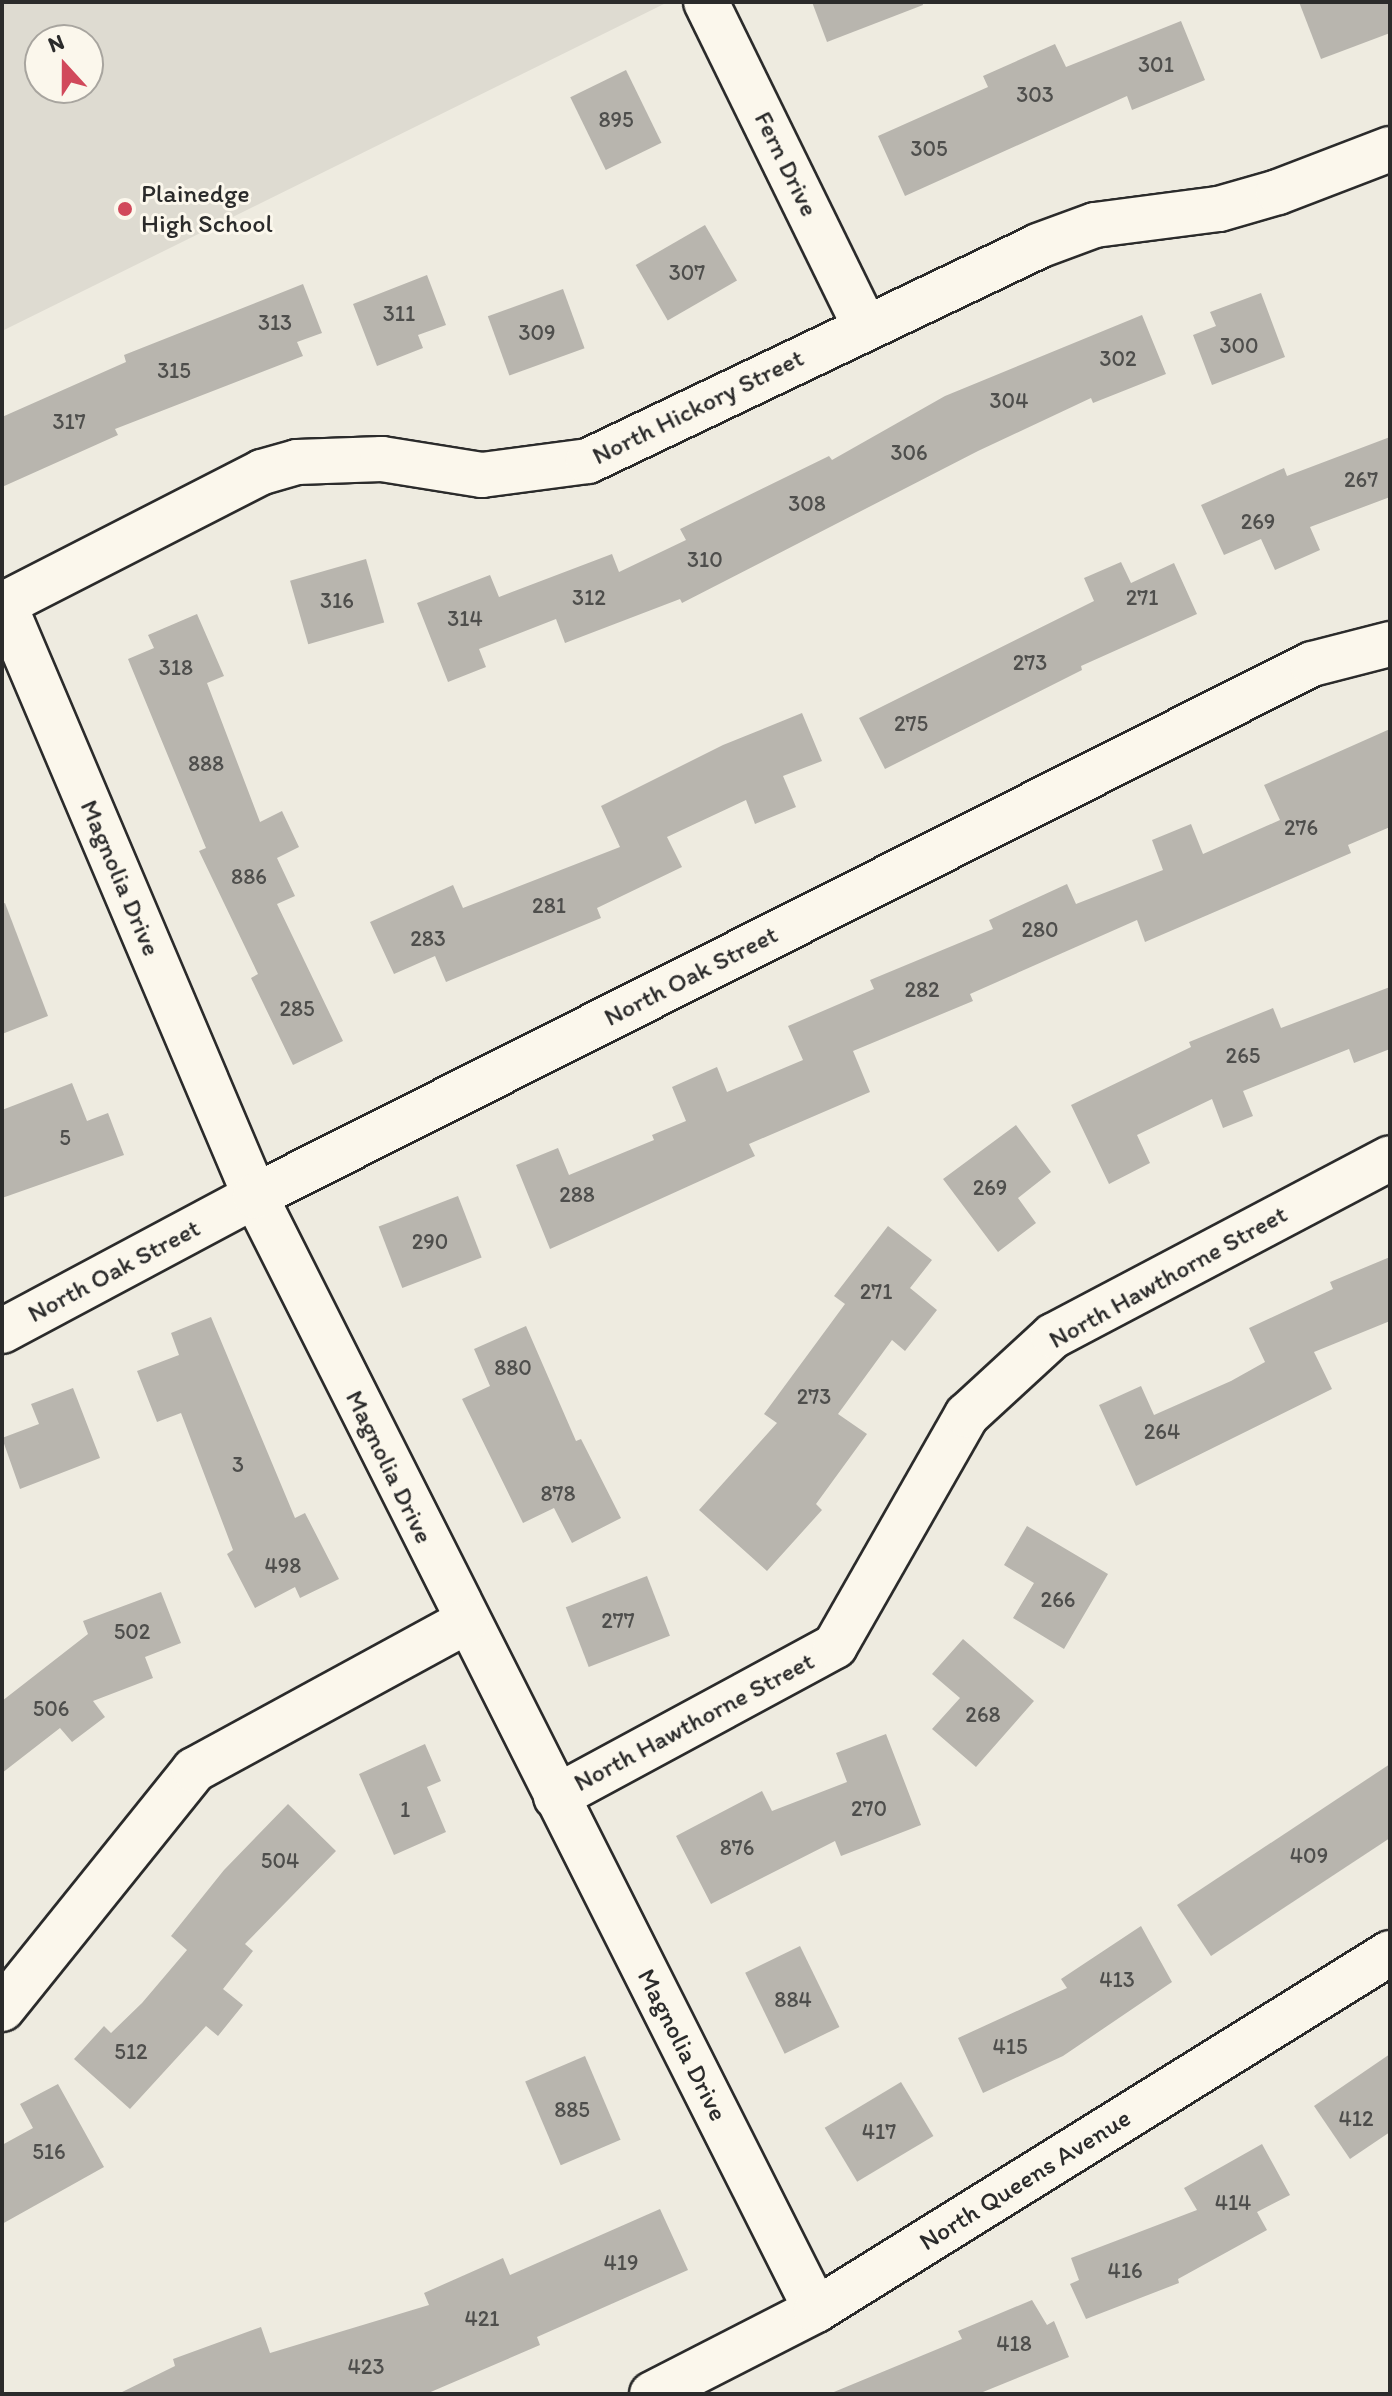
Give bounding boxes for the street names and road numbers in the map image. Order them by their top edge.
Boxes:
street label: Fern Drive [747,106,825,222]
street label: North Hickory Street [587,342,809,472]
street label: Magnolia Drive [73,795,167,961]
street label: North Oak Street [599,919,783,1033]
street label: North Hawthorne Street [1043,1198,1293,1356]
street label: North Oak Street [22,1212,206,1330]
street label: Magnolia Drive [339,1385,439,1549]
street label: North Hawthorne Street [568,1645,820,1799]
street label: Magnolia Drive [630,1964,734,2126]
street label: North Queens Avenue [914,2103,1136,2257]

